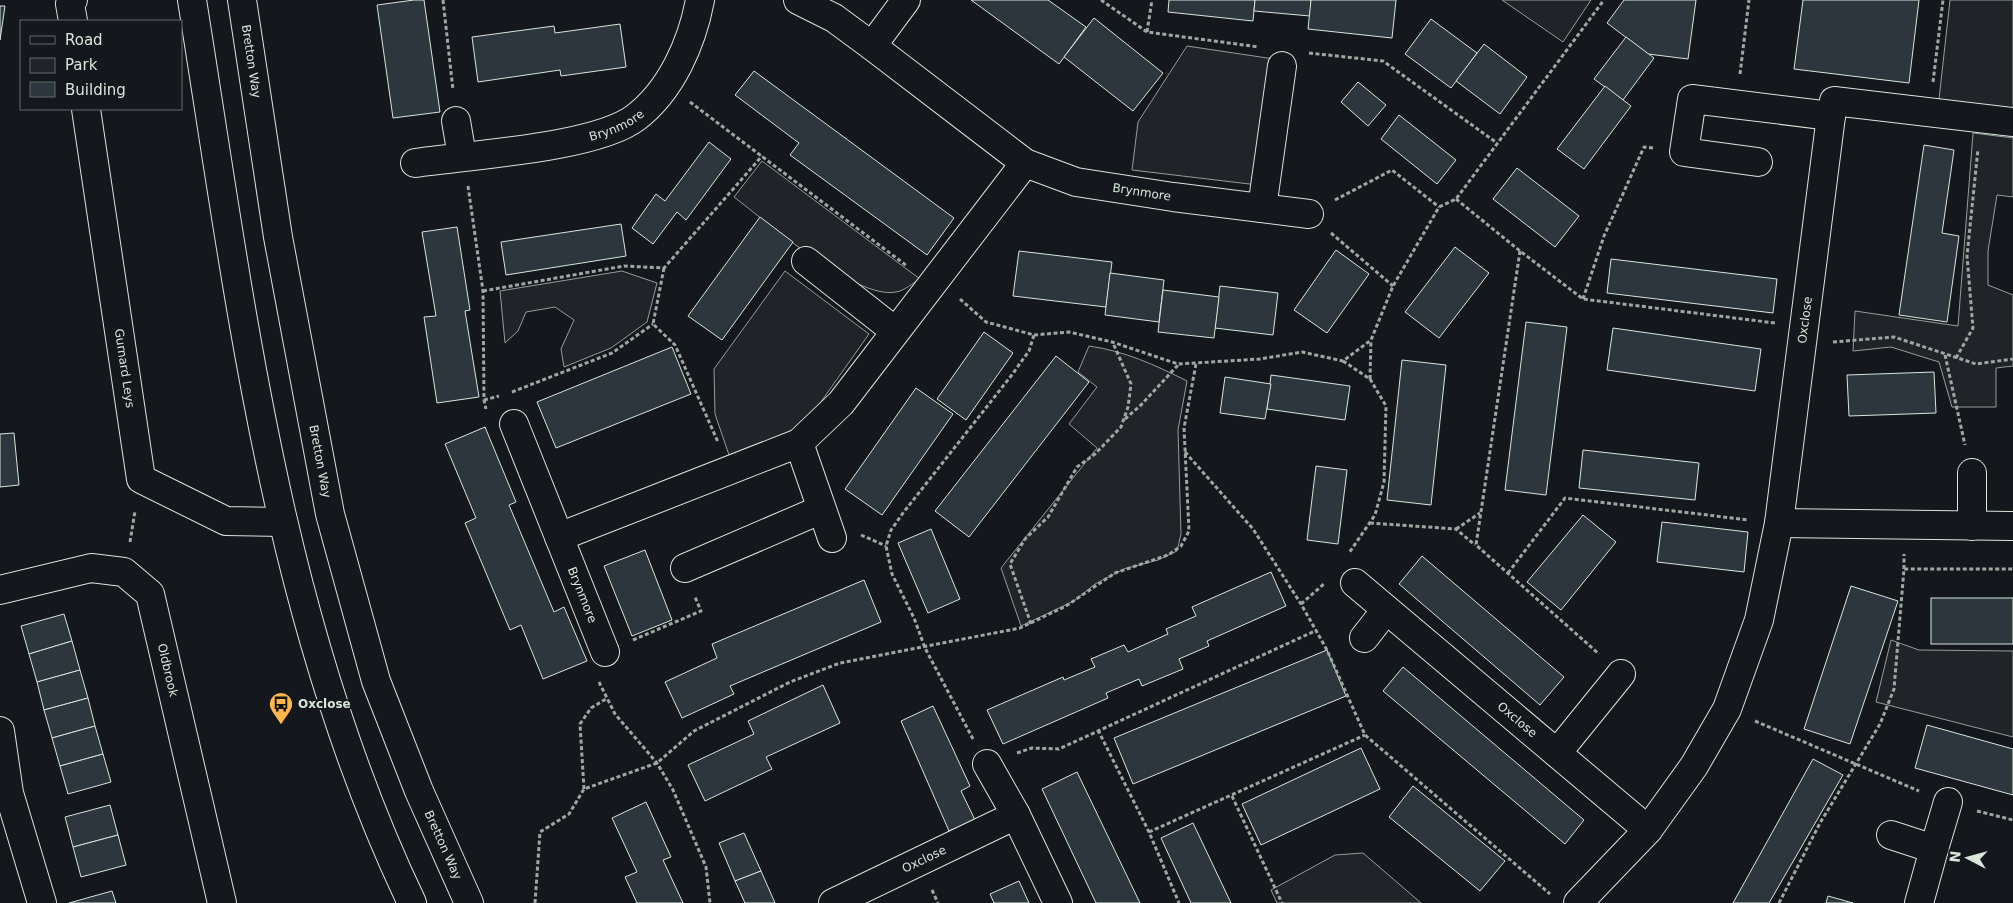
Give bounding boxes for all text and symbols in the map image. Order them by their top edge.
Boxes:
legend [20,20,182,110]
street label: Bretton Way [239,24,264,99]
text: Road [65,31,103,49]
text: Park [65,56,98,74]
text: Building [65,81,126,99]
street label: Brynmore [588,107,647,144]
street label: Brynmore [1112,181,1172,204]
street label: Oxclose [1795,296,1815,344]
street label: Gurnard Leys [112,328,137,409]
street label: Bretton Way [306,424,334,499]
street label: Brynmore [565,565,600,625]
street label: Oldbrook [155,642,181,698]
bus stop icon: Oxclose [268,691,294,725]
place label: Oxclose [298,697,351,711]
street label: Oxclose [1494,699,1540,740]
street label: Bretton Way [422,808,465,882]
north arrow [1943,833,1993,883]
street label: Oxclose [900,843,948,876]
text: N [1947,850,1964,863]

